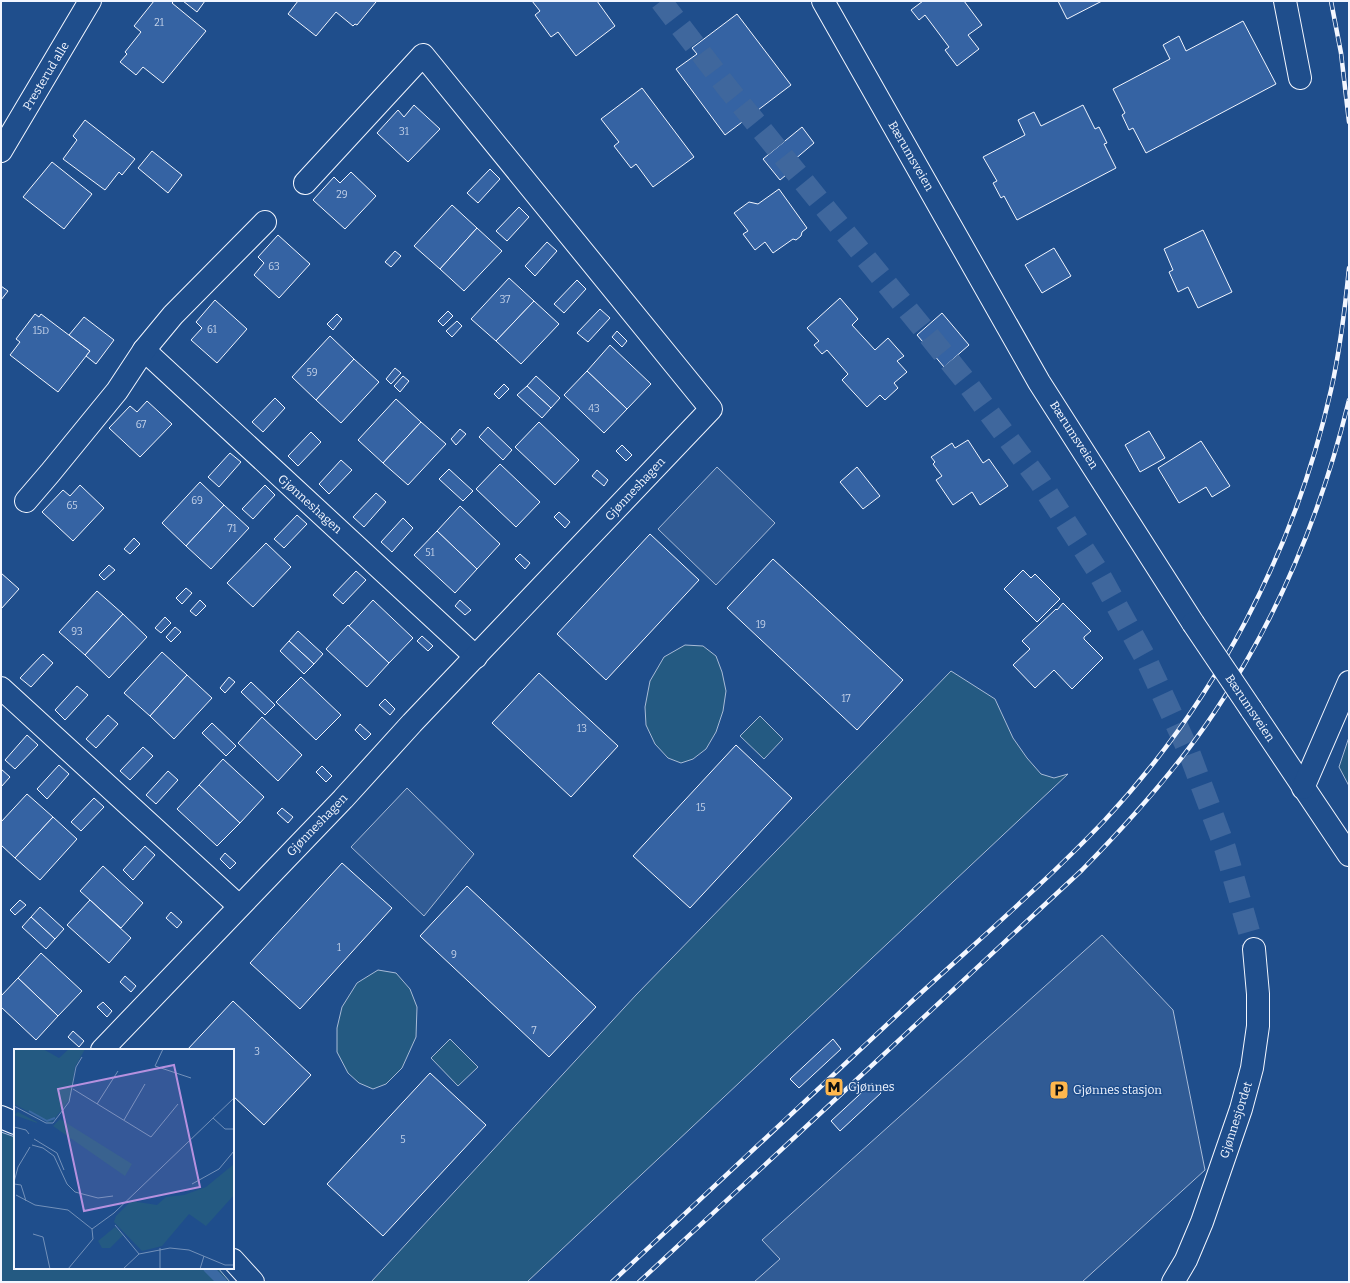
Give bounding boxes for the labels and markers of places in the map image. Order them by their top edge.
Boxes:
metro station icon: Gjønnes [823,1076,845,1098]
parking icon: Gjønnes stasjon [1048,1079,1070,1101]
place label: Gjønnes [848,1080,895,1094]
place label: Gjønnes stasjon [1073,1083,1162,1097]

